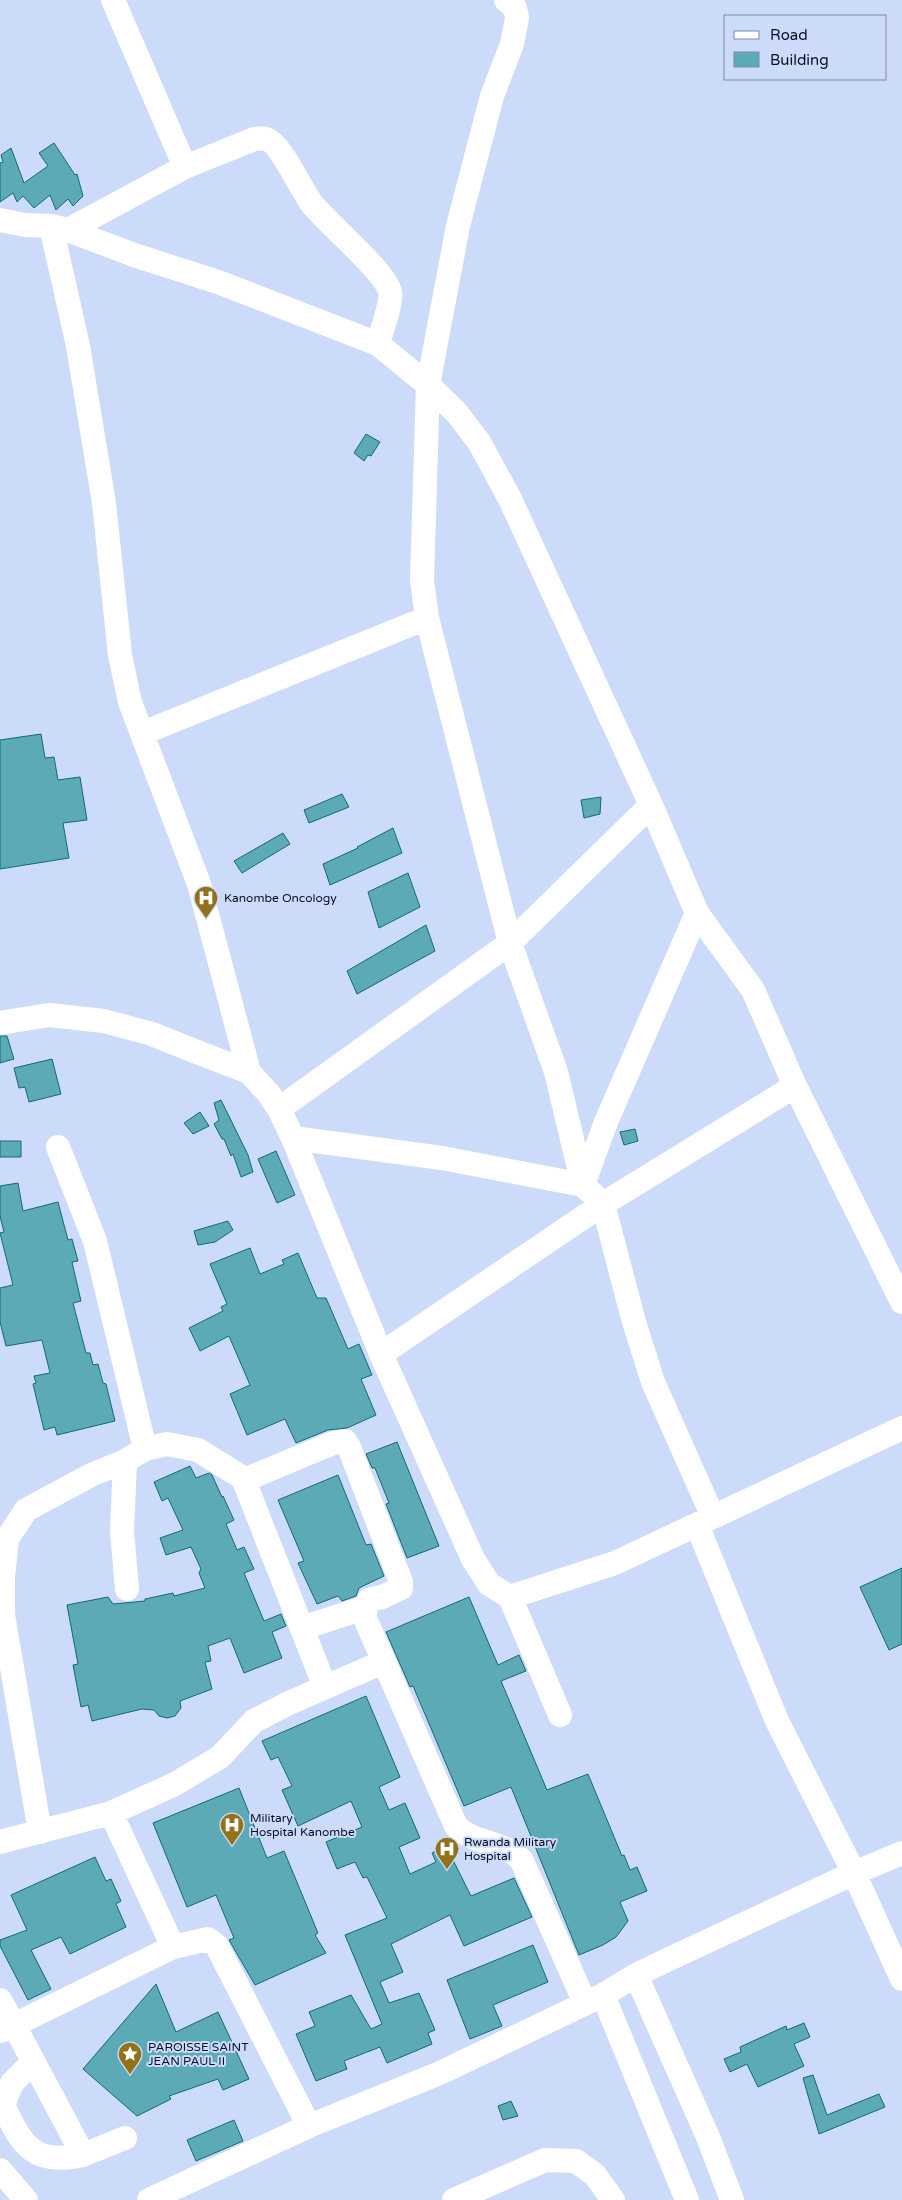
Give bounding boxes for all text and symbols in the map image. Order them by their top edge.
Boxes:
legend [724,15,887,80]
text: Road [770,26,808,44]
text: Building [770,51,829,69]
hospital icon: Kanombe Oncology [193,885,219,919]
place label: Kanombe Oncology [224,891,337,905]
place label: Military Hospital Kanombe [250,1811,355,1839]
hospital icon: Military Hospital Kanombe [219,1812,245,1846]
place label: Rwanda Military Hospital [464,1835,557,1863]
hospital icon: Rwanda Military Hospital [434,1836,460,1870]
place label: PAROISSE SAINT JEAN PAUL II [148,2040,249,2068]
place icon: PAROISSE SAINT JEAN PAUL II [117,2041,143,2075]

